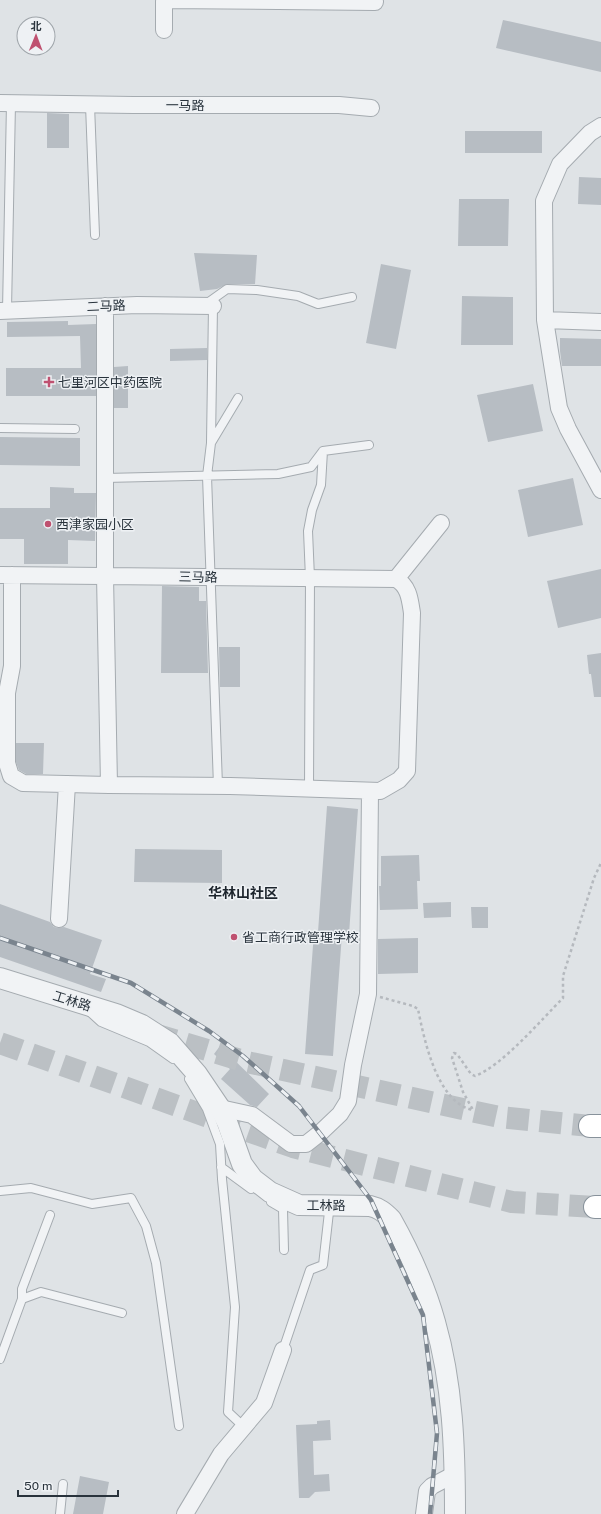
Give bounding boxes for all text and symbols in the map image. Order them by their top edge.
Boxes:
north arrow [16,16,56,56]
text: 北 [31,20,42,32]
street label: 一马路 [165,98,205,113]
street label: 二马路 [86,298,126,314]
place label: 七里河区中药医院 [58,375,162,390]
marker: 七里河区中药医院 [43,376,55,388]
place label: 西津家园小区 [56,517,134,532]
marker: 西津家园小区 [43,519,53,529]
street label: 三马路 [178,569,218,585]
district label: 华林山社区 [208,885,278,901]
place label: 省工商行政管理学校 [242,930,359,945]
marker: 省工商行政管理学校 [229,932,239,942]
street label: 工林路 [51,988,93,1014]
street label: 工林路 [306,1198,346,1213]
scale bar [18,1472,118,1498]
text: 50 m [24,1479,52,1493]

